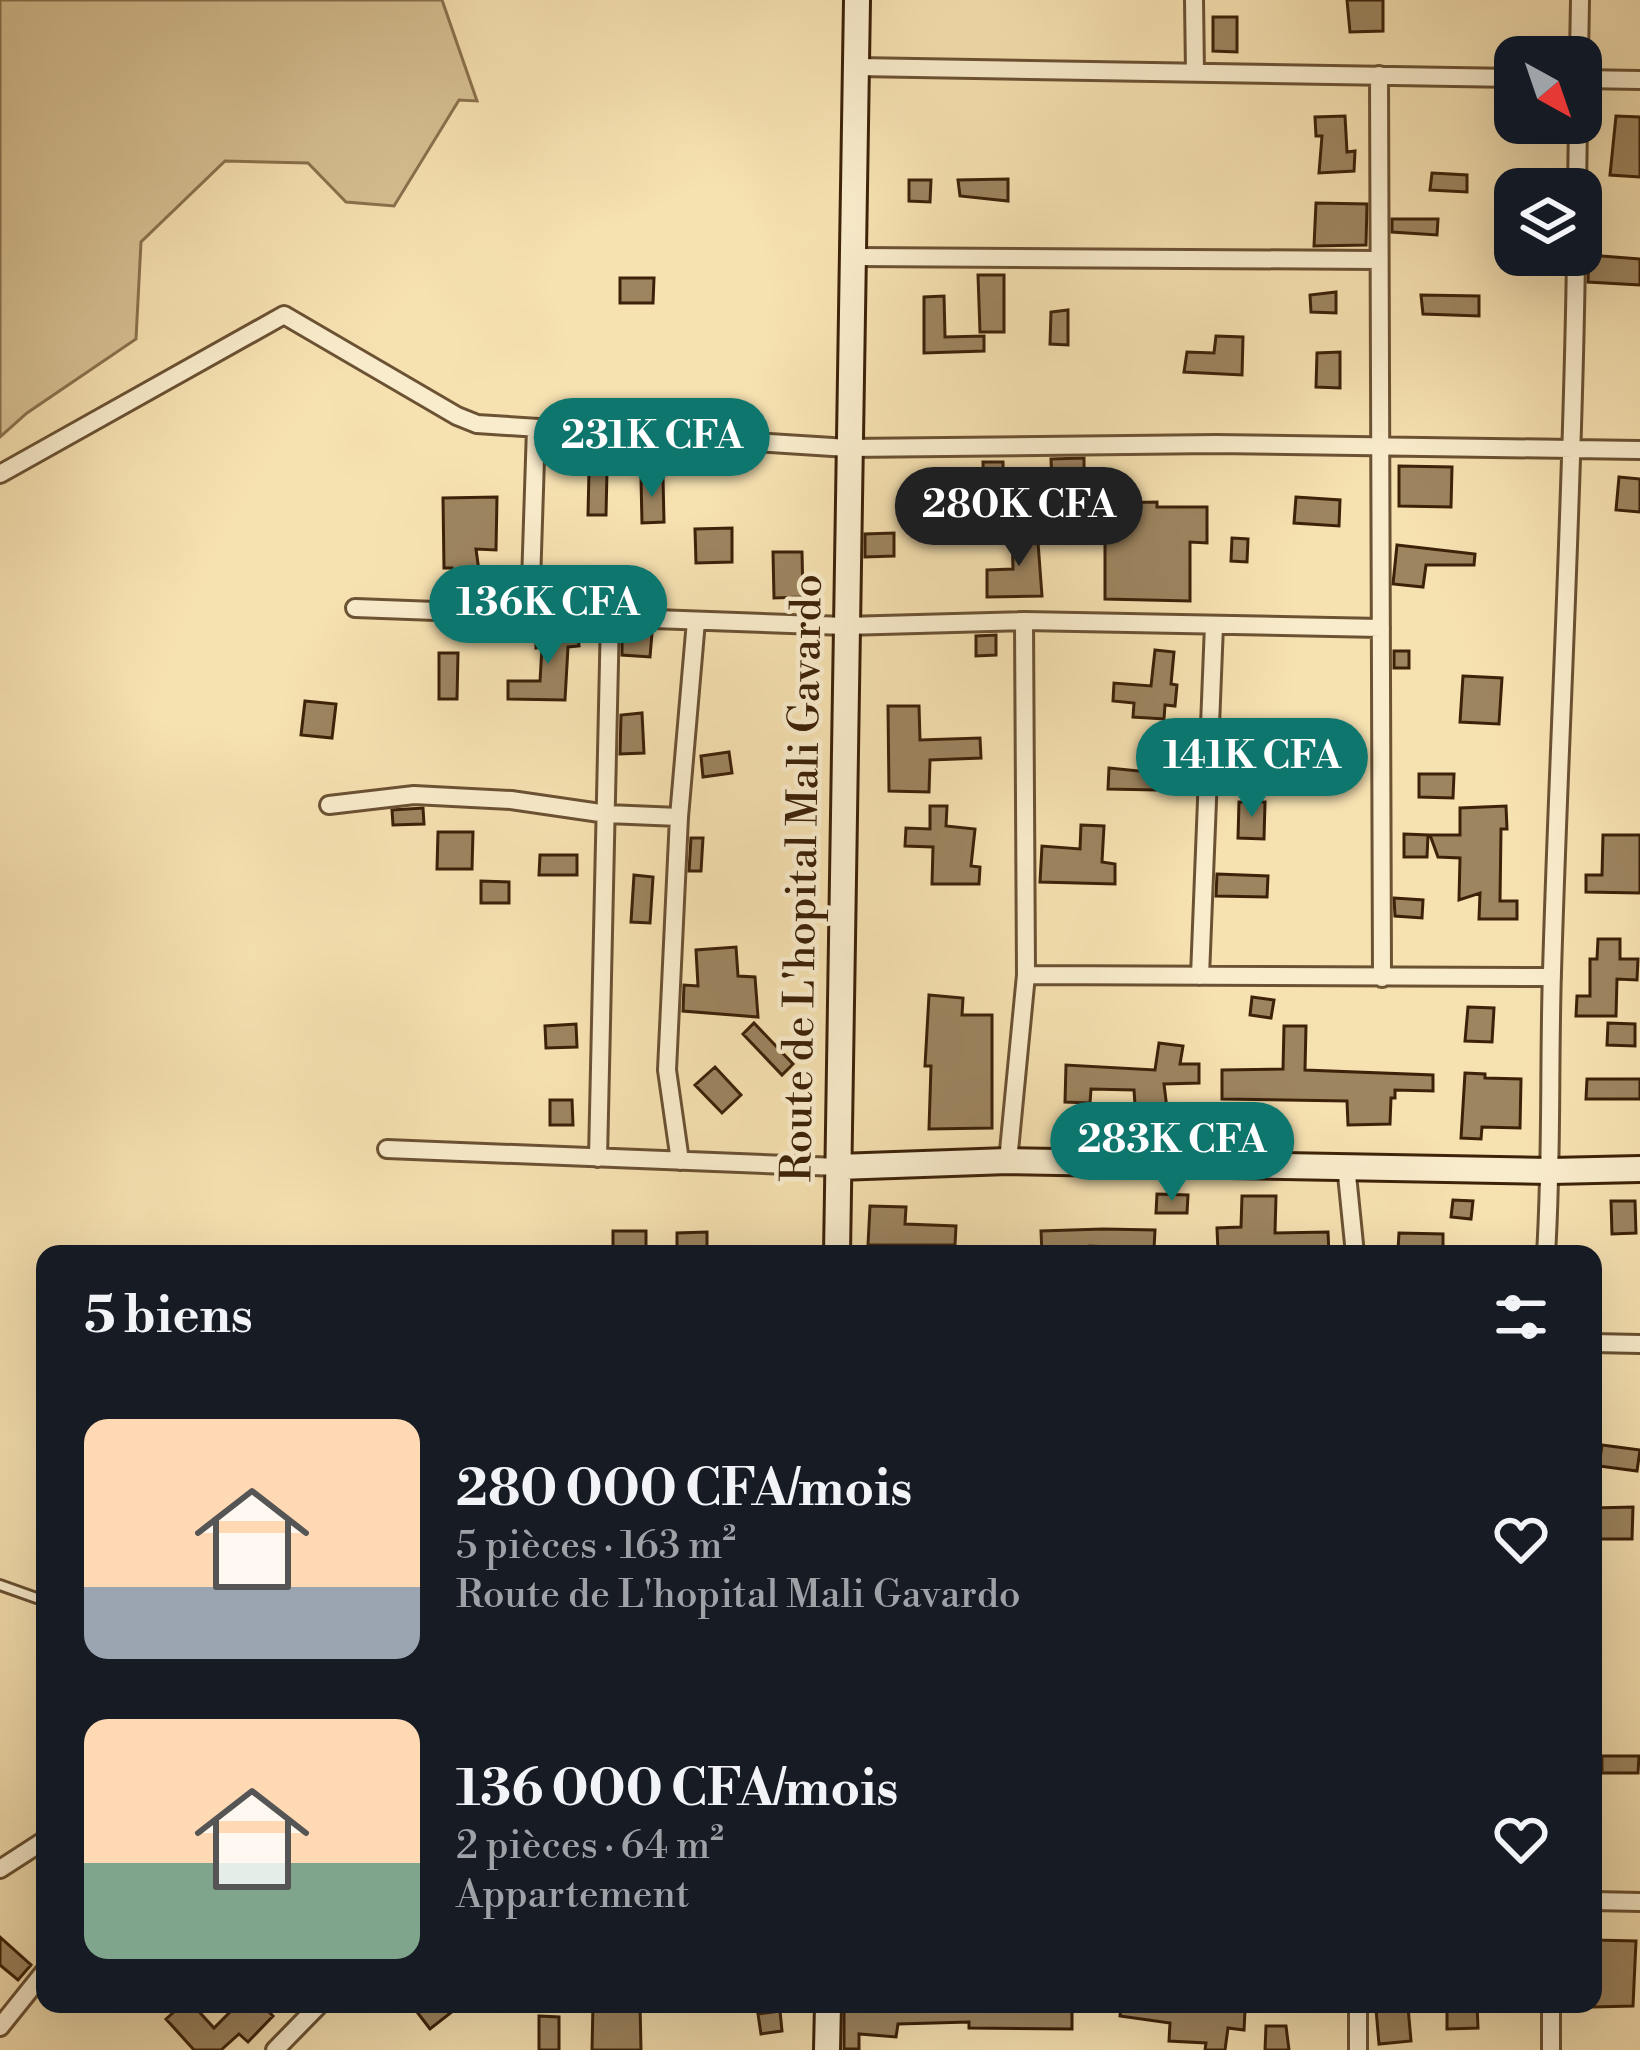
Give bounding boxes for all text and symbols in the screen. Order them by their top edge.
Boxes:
north arrow [1494,36,1602,144]
map controls [1494,36,1602,276]
button: layers [1494,168,1602,276]
pin: 231K CFA [528,398,776,500]
text: 231K CFA [561,412,743,461]
pin: 280K CFA [895,467,1143,569]
text: 280K CFA [922,481,1116,530]
pin: 136K CFA [424,565,672,667]
street label: Route de L'hopital Mali Gavardo [771,573,835,1183]
text: 136K CFA [456,579,640,628]
pin: 141K CFA [1128,718,1376,820]
text: 141K CFA [1163,732,1341,781]
pin: 283K CFA [1048,1102,1296,1204]
text: 283K CFA [1077,1116,1267,1165]
icon: filters [1488,1284,1554,1350]
text: 5 biens [84,1285,253,1349]
text: 280 000 CFA/mois [456,1458,913,1522]
icon: home [180,1467,324,1611]
icon: heart [1488,1506,1554,1572]
text: 5 pièces · 163 m² [456,1522,736,1571]
text: Route de L'hopital Mali Gavardo [456,1571,1021,1620]
text: 136 000 CFA/mois [456,1758,898,1822]
icon: home [180,1767,324,1911]
icon: heart [1488,1806,1554,1872]
text: 2 pièces · 64 m² [456,1822,724,1871]
text: Appartement [456,1871,690,1920]

